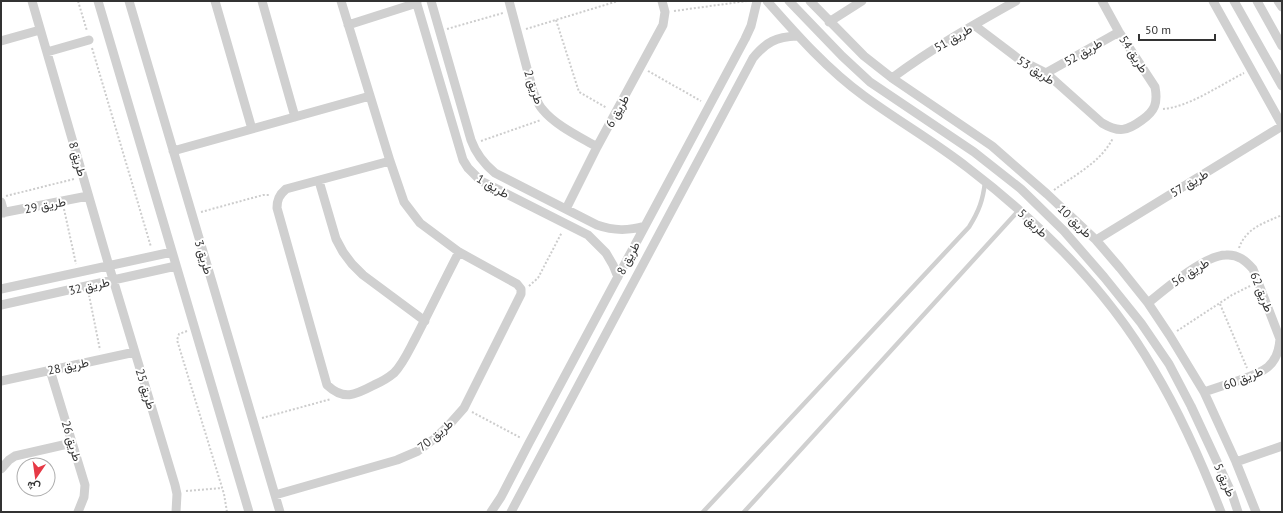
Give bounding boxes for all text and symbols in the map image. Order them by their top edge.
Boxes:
scale bar [1139,16,1215,42]
street label: طريق 51 [931,21,975,56]
text: 50 m [1145,22,1171,37]
street label: طريق 54 [1116,32,1152,76]
street label: طريق 52 [1061,35,1105,70]
street label: طريق 53 [1014,52,1058,89]
street label: طريق 2 [520,68,547,107]
street label: طريق 6 [602,92,633,131]
street label: طريق 8 [65,140,90,178]
street label: طريق 57 [1167,166,1211,201]
street label: طريق 1 [474,171,512,202]
street label: طريق 29 [23,194,67,217]
street label: طريق 10 [1054,201,1095,242]
street label: طريق 5 [1014,206,1051,241]
street label: طريق 3 [191,238,216,276]
street label: طريق 8 [613,239,644,278]
street label: طريق 56 [1168,254,1212,290]
street label: طريق 62 [1246,270,1277,315]
street label: طريق 32 [67,274,111,299]
street label: طريق 28 [46,354,90,379]
street label: طريق 60 [1221,363,1266,394]
street label: طريق 25 [132,367,159,412]
street label: طريق 70 [414,416,457,455]
street label: طريق 26 [58,419,85,464]
north arrow [16,457,56,497]
street label: طريق 5 [1210,461,1239,500]
text: ش [26,478,42,495]

